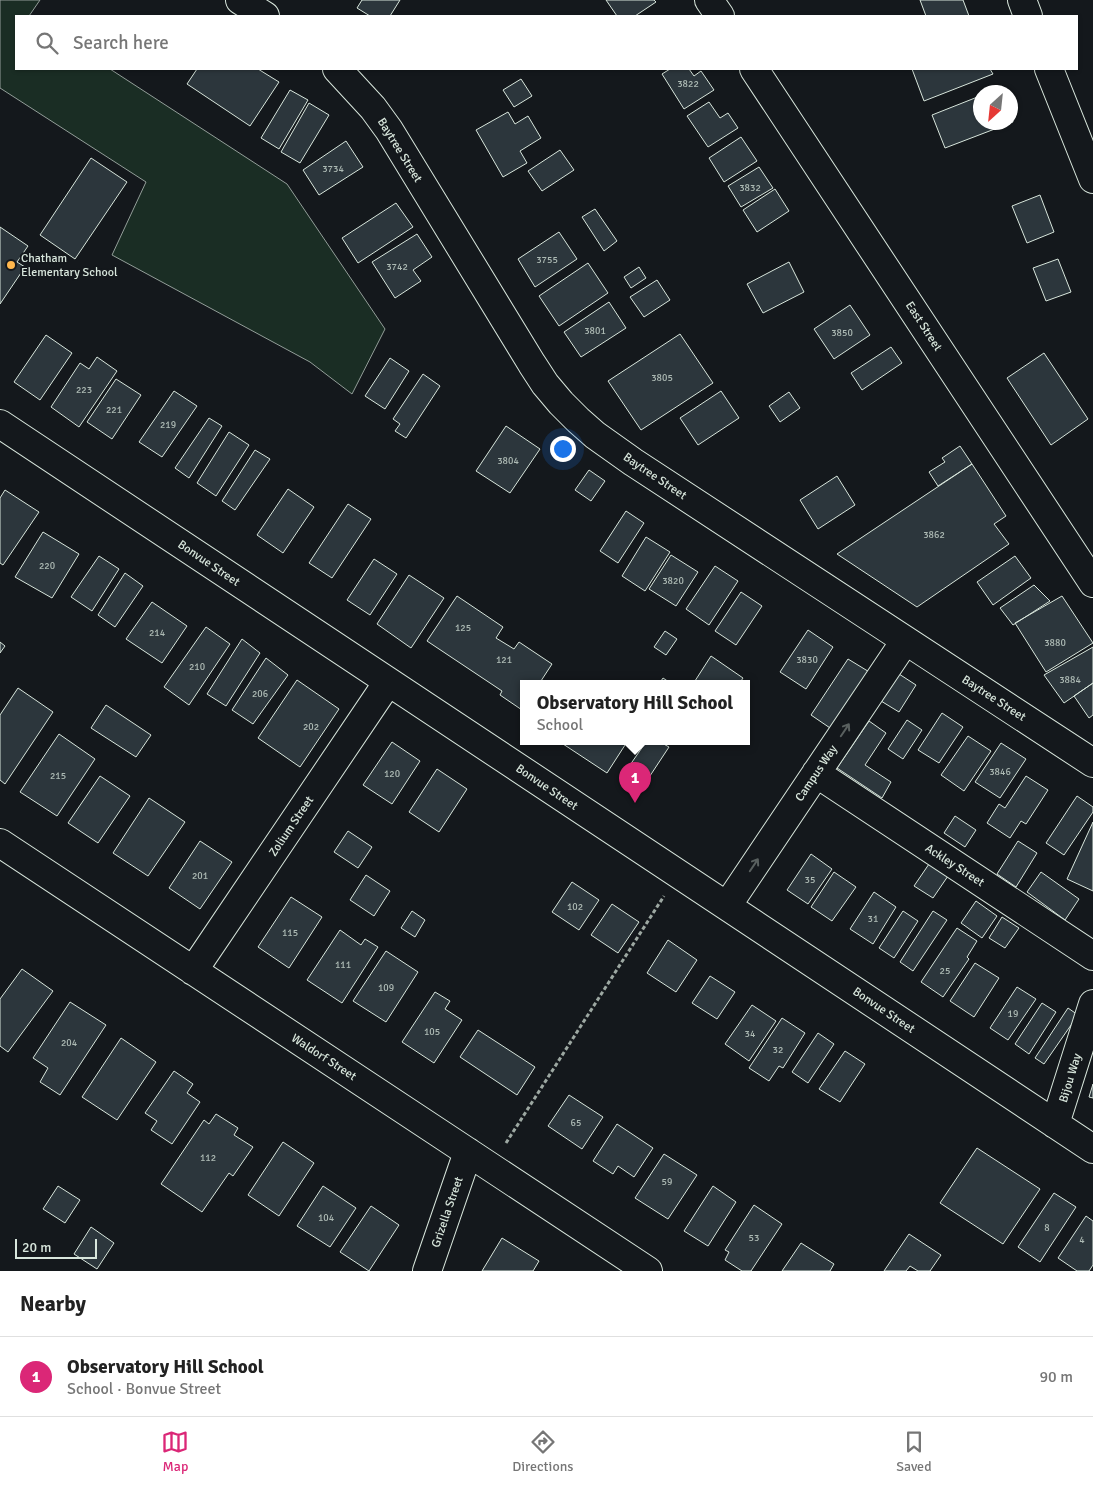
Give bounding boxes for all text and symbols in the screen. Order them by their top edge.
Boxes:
search box [15,15,1078,70]
icon: search [33,29,61,57]
text: Search here [73,31,169,55]
house number: 3822 [677,78,699,90]
north arrow [973,85,1018,130]
street label: Baytree Street [374,115,425,185]
house number: 3734 [322,163,344,175]
house number: 3832 [739,182,761,194]
place label: Chatham Elementary School [21,251,118,280]
house number: 3755 [536,254,558,266]
marker: Chatham Elementary School [5,259,17,271]
house number: 3742 [386,261,408,273]
street label: East Street [902,299,945,354]
house number: 3801 [584,325,606,337]
house number: 3850 [831,327,853,339]
house number: 3805 [651,372,673,384]
house number: 223 [76,384,92,396]
house number: 221 [106,404,122,416]
house number: 219 [160,419,176,431]
your location [550,436,576,462]
street label: Baytree Street [620,450,689,503]
house number: 3804 [497,455,519,467]
house number: 3862 [923,529,945,541]
street label: Bonvue Street [175,537,243,590]
house number: 220 [39,560,55,572]
house number: 3820 [662,575,684,587]
house number: 125 [455,622,471,634]
house number: 214 [149,627,166,639]
house number: 3880 [1044,637,1066,649]
house number: 121 [496,654,512,666]
house number: 3830 [796,654,818,666]
house number: 210 [189,661,205,673]
street label: Baytree Street [959,672,1029,725]
house number: 3884 [1059,674,1081,686]
popup [520,680,750,745]
house number: 206 [252,688,268,700]
text: Observatory Hill School [537,691,733,715]
text: School [537,715,583,735]
house number: 202 [303,721,319,733]
one-way arrow [840,724,850,738]
street label: Campus Way [792,742,841,804]
street label: Bonvue Street [513,761,581,814]
pin: 1 [619,762,651,803]
house number: 3846 [989,766,1011,778]
house number: 120 [384,768,400,780]
house number: 215 [50,770,66,782]
street label: Zolium Street [266,793,317,859]
street label: Ackley Street [922,841,987,890]
one-way arrow [749,859,759,873]
house number: 201 [192,870,208,882]
house number: 35 [805,874,815,886]
house number: 102 [567,901,583,913]
house number: 31 [868,913,878,925]
house number: 115 [282,927,298,939]
house number: 111 [335,959,351,971]
house number: 25 [940,965,950,977]
house number: 109 [378,982,394,994]
street label: Bonvue Street [850,984,918,1037]
house number: 19 [1008,1008,1018,1020]
house number: 105 [424,1026,440,1038]
house number: 34 [745,1028,756,1040]
street label: Waldorf Street [288,1031,359,1084]
house number: 204 [61,1037,78,1049]
house number: 32 [773,1044,783,1056]
street label: Bijou Way [1056,1051,1085,1105]
house number: 65 [571,1117,581,1129]
house number: 112 [200,1152,216,1164]
street label: Grizella Street [428,1175,467,1249]
house number: 59 [662,1176,672,1188]
house number: 104 [318,1212,335,1224]
house number: 8 [1044,1222,1050,1234]
house number: 53 [749,1232,759,1244]
house number: 4 [1079,1234,1085,1246]
scale bar [15,1236,98,1259]
text: 20 m [22,1239,51,1256]
text: Nearby [20,1291,86,1317]
text: Observatory Hill School [67,1355,264,1379]
text: 1 [32,1367,40,1387]
text: 90 m [1039,1367,1073,1387]
text: School · Bonvue Street [67,1379,221,1399]
tab: Map [161,1428,189,1475]
tab: Directions [512,1428,573,1475]
tab: Saved [896,1428,932,1475]

